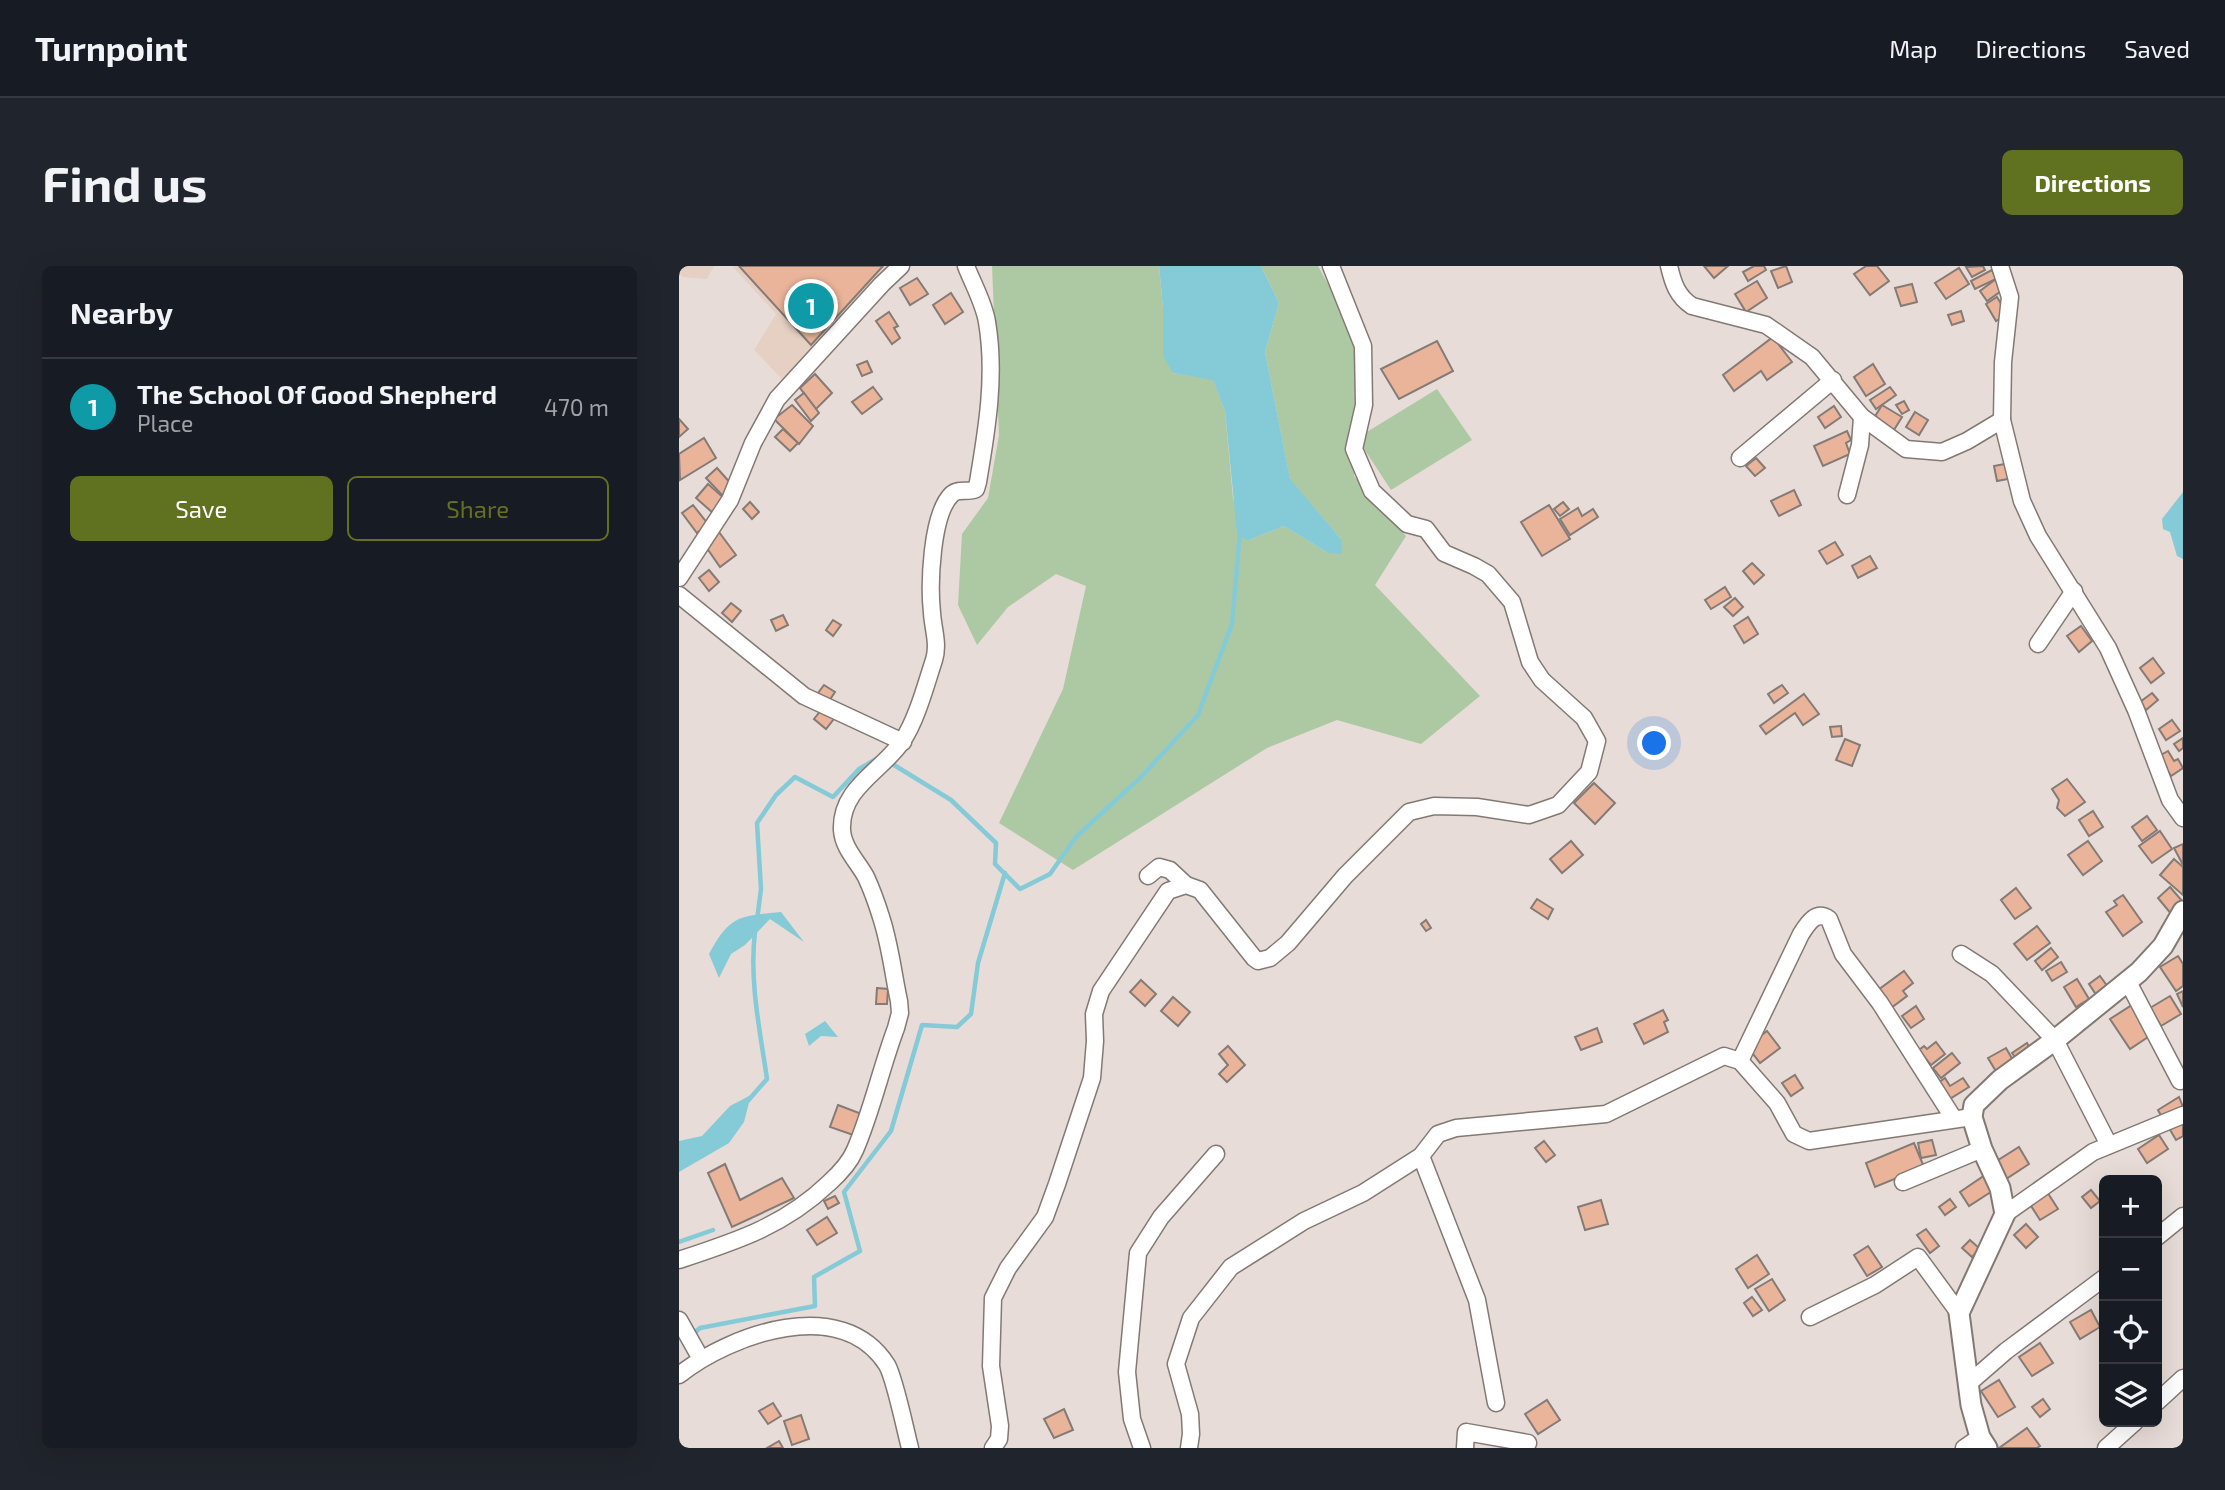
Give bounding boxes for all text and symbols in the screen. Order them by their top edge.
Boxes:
text: Turnpoint [35,28,188,68]
text: Map [1889,34,1937,63]
text: Directions [1975,34,2086,63]
text: Saved [2124,34,2190,63]
button: Directions [2002,150,2183,215]
text: Find us [42,153,207,212]
pin: 1 [788,280,834,332]
text: Nearby [70,294,173,330]
text: The School Of Good Shepherd [137,378,497,409]
text: 1 [88,393,98,421]
text: 470 m [544,393,609,421]
text: Place [137,409,193,437]
button: Save [70,476,333,541]
button: Share [347,476,609,541]
your location [1637,726,1671,760]
map controls [2099,1175,2162,1427]
button: + [2099,1175,2162,1238]
button: − [2099,1238,2162,1301]
button: locate [2099,1301,2162,1364]
button: layers [2099,1364,2162,1427]

